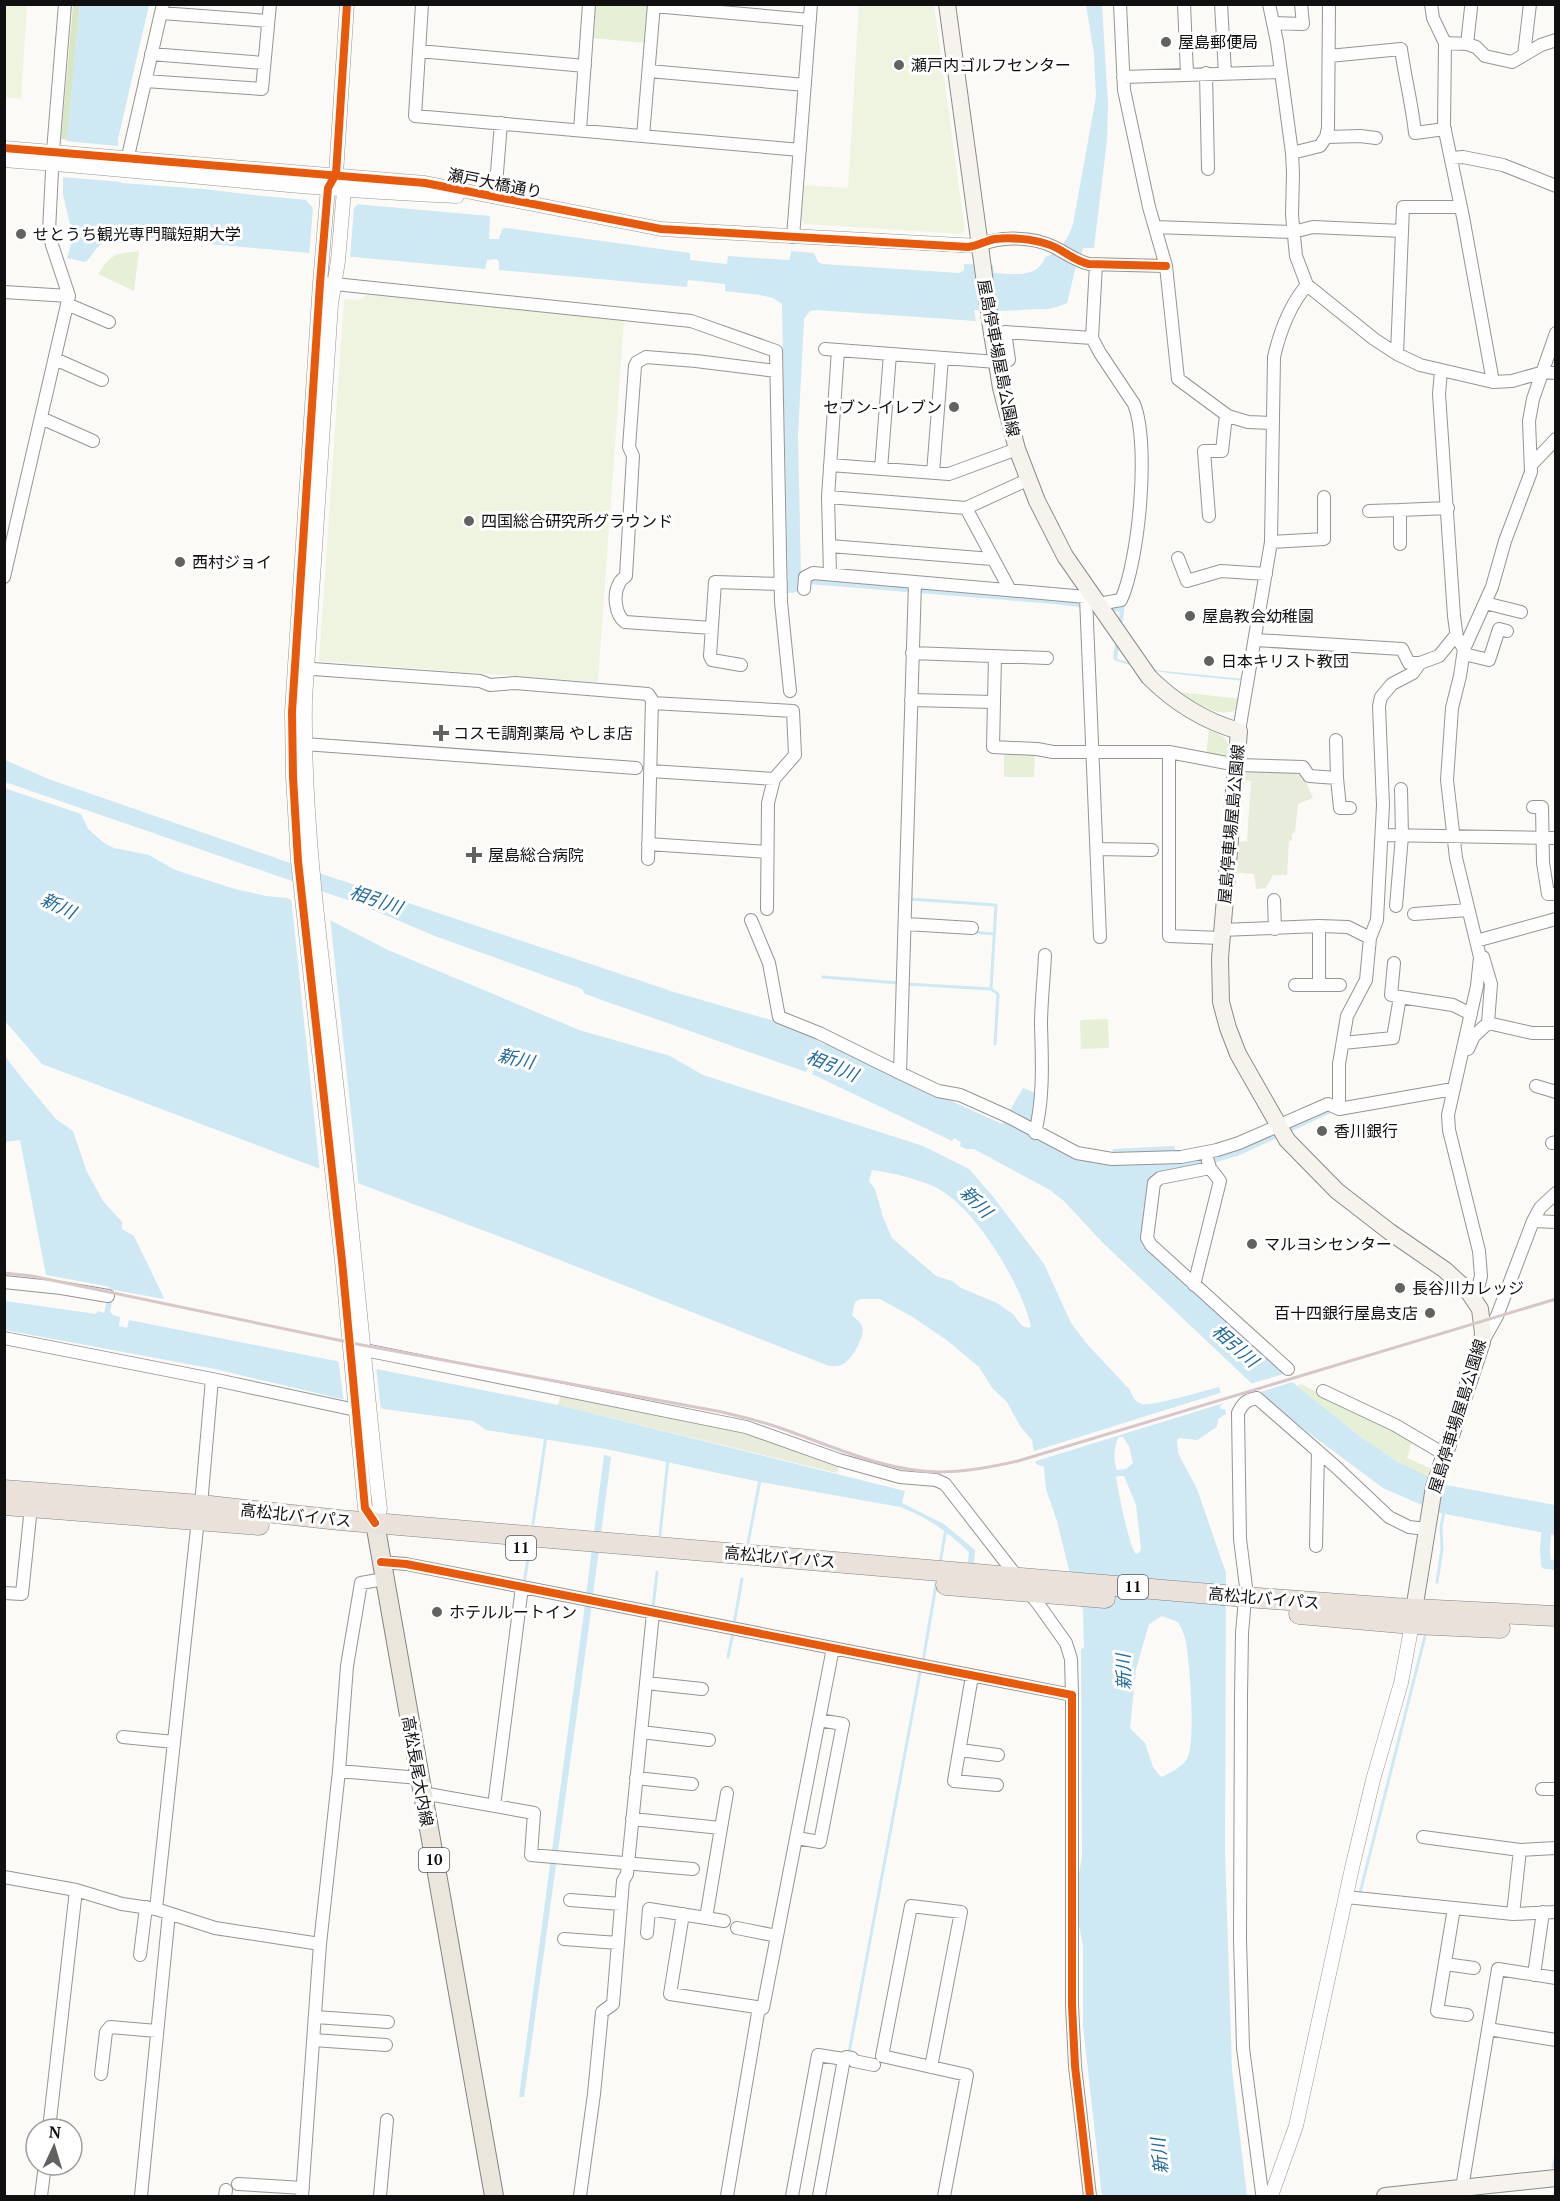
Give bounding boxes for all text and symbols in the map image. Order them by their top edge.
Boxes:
place label: 屋島郵便局 [1178,31,1258,53]
marker: 屋島郵便局 [1159,35,1173,49]
place label: 瀬戸内ゴルフセンター [911,54,1071,76]
marker: 瀬戸内ゴルフセンター [892,58,906,72]
street label: 瀬戸大橋通り [446,163,544,203]
place label: せとうち観光専門職短期大学 [33,223,241,245]
marker: せとうち観光専門職短期大学 [14,227,28,241]
street label: 屋島停車場屋島公園線 [973,277,1025,439]
place label: セブン-イレブン [823,396,942,418]
marker: セブン-イレブン [947,400,961,414]
place label: 四国総合研究所グラウンド [481,510,673,532]
marker: 四国総合研究所グラウンド [462,514,476,528]
place label: 西村ジョイ [192,551,272,573]
marker: 西村ジョイ [173,555,187,569]
place label: 屋島教会幼稚園 [1202,605,1314,627]
marker: 屋島教会幼稚園 [1183,609,1197,623]
place label: 日本キリスト教団 [1221,650,1349,672]
marker: 日本キリスト教団 [1202,654,1216,668]
place label: コスモ調剤薬局 やしま店 [453,722,633,744]
marker: コスモ調剤薬局 やしま店 [434,726,448,740]
street label: 屋島停車場屋島公園線 [1213,743,1249,905]
place label: 屋島総合病院 [488,844,584,866]
marker: 屋島総合病院 [465,846,483,864]
water label: 相引川 [347,879,408,920]
water label: 新川 [37,887,82,924]
water label: 新川 [496,1042,538,1074]
water label: 相引川 [803,1044,864,1087]
place label: 香川銀行 [1334,1120,1398,1142]
marker: 香川銀行 [1315,1124,1329,1138]
water label: 新川 [955,1180,999,1224]
place label: マルヨシセンター [1264,1233,1392,1255]
marker: マルヨシセンター [1245,1237,1259,1251]
place label: 長谷川カレッジ [1412,1277,1524,1299]
marker: 長谷川カレッジ [1393,1281,1407,1295]
place label: 百十四銀行屋島支店 [1274,1302,1418,1324]
marker: 百十四銀行屋島支店 [1423,1306,1437,1320]
water label: 相引川 [1207,1318,1265,1373]
street label: 屋島停車場屋島公園線 [1423,1336,1491,1496]
street label: 高松北バイパス [239,1498,353,1532]
road number: 11 [506,1536,536,1560]
street label: 高松北バイパス [723,1541,837,1573]
road number: 11 [1118,1575,1148,1599]
street label: 高松北バイパス [1207,1582,1321,1614]
place label: ホテルルートイン [449,1601,577,1623]
marker: ホテルルートイン [430,1605,444,1619]
water label: 新川 [1110,1652,1136,1690]
street label: 高松長尾大内線 [397,1714,439,1828]
road number: 10 [419,1848,449,1872]
north arrow [24,2117,84,2177]
text: N [48,2121,62,2143]
water label: 新川 [1145,2135,1173,2175]

